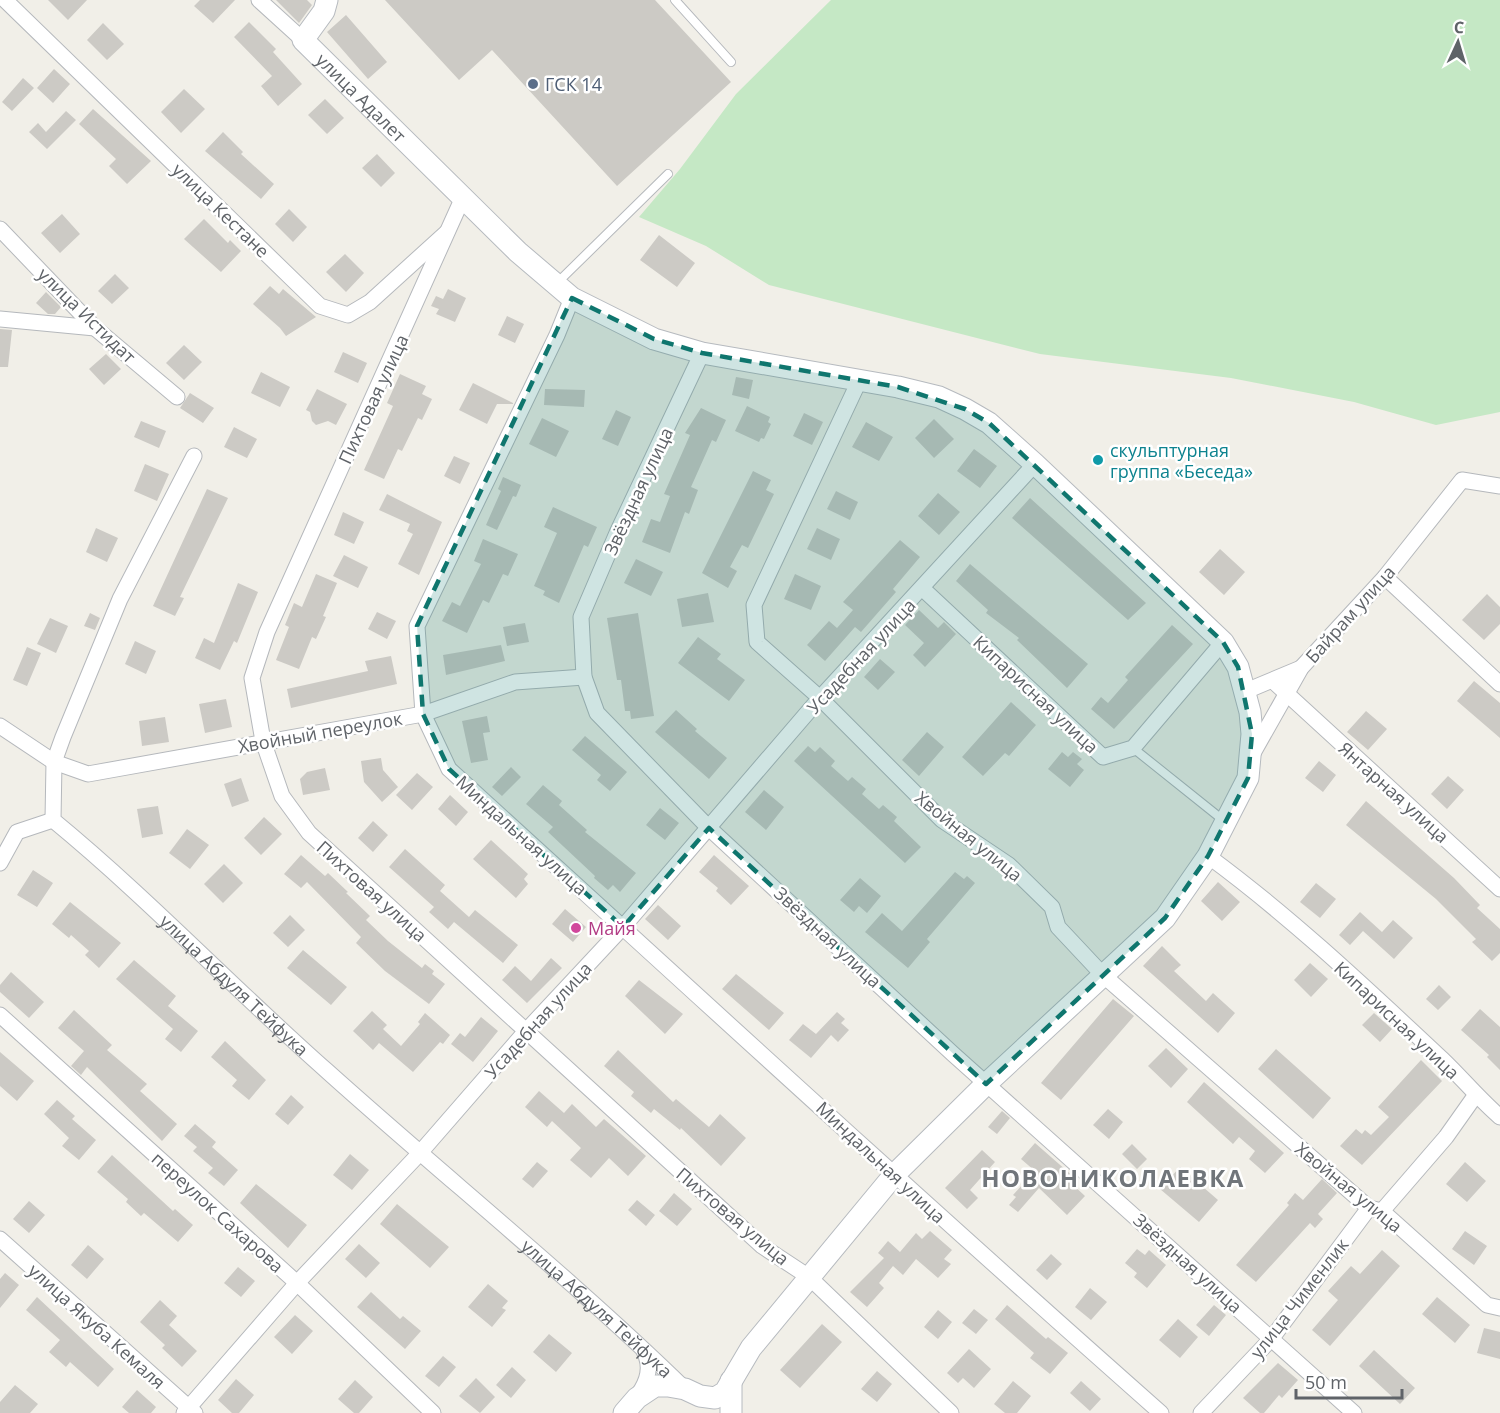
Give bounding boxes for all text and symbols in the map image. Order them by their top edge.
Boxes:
north arrow [1428,12,1488,72]
text: С [1453,16,1465,38]
street label: улица Адалет [311,48,412,148]
place label: ГСК 14 [545,72,602,96]
marker: ГСК 14 [526,77,540,91]
street label: улица Кестане [167,157,275,263]
street label: улица Истидат [33,262,142,368]
street label: Пихтовая улица [332,330,414,468]
street label: Звёздная улица [598,423,678,559]
place label: скульптурная группа «Беседа» [1110,438,1253,483]
marker: скульптурная группа «Беседа» [1091,453,1105,467]
street label: Байрам улица [1300,560,1400,668]
street label: Усадебная улица [801,593,921,719]
street label: Кипарисная улица [968,630,1104,758]
street label: Хвойный переулок [236,706,405,758]
street label: Янтарная улица [1334,736,1454,848]
street label: Миндальная улица [451,770,593,900]
street label: Хвойная улица [911,785,1027,887]
street label: Пихтовая улица [312,835,432,947]
street label: Звёздная улица [769,881,887,993]
street label: улица Абдуля Тейфука [155,909,314,1061]
place label: Майя [588,916,636,940]
marker: Майя [569,921,583,935]
street label: Кипарисная улица [1329,956,1465,1084]
street label: Усадебная улица [479,957,597,1083]
street label: Миндальная улица [811,1096,951,1228]
street label: Хвойная улица [1291,1136,1407,1238]
street label: переулок Сахарова [147,1146,289,1278]
district label: НОВОНИКОЛАЕВКА [981,1161,1245,1194]
street label: Пихтовая улица [672,1162,794,1270]
street label: Звёздная улица [1129,1208,1247,1318]
street label: улица Чименлик [1244,1232,1354,1363]
street label: улица Абдуля Тейфука [516,1234,678,1383]
street label: улица Якуба Кемаля [23,1258,171,1394]
scale bar [1296,1362,1402,1400]
text: 50 m [1305,1370,1347,1394]

